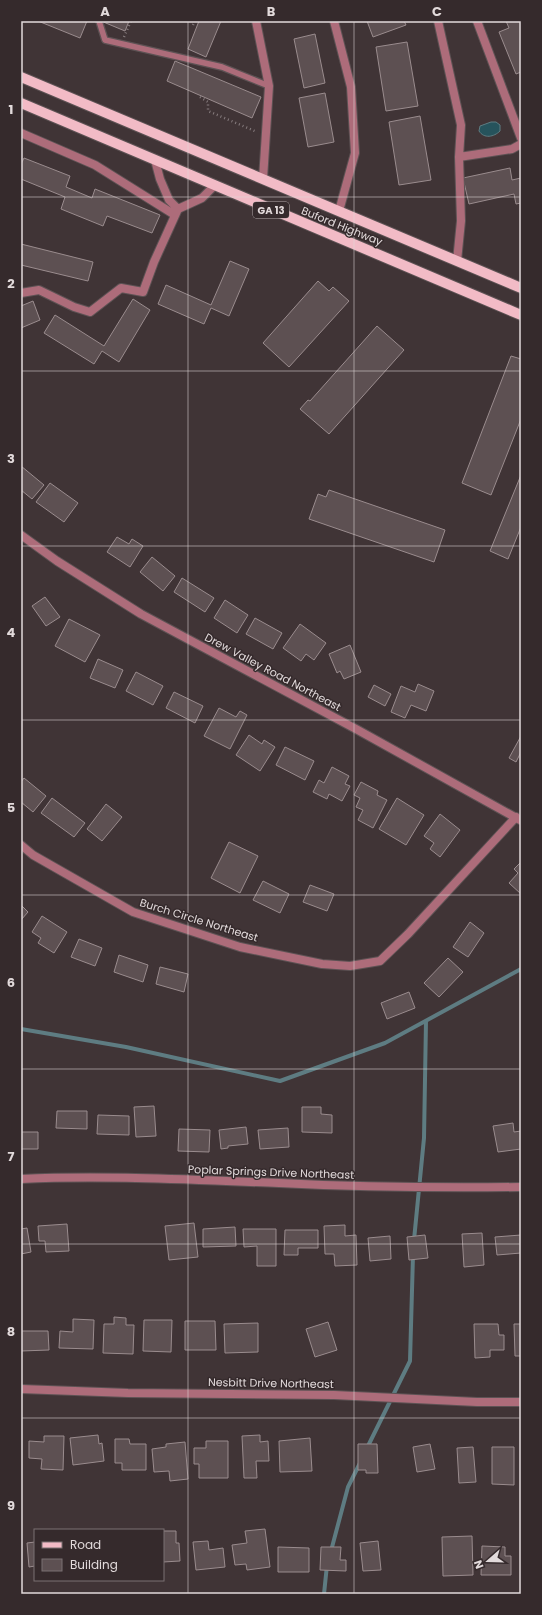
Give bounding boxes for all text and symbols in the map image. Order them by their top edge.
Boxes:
text: A [100,2,110,21]
text: B [267,2,276,21]
text: C [432,2,442,21]
text: 1 [9,100,13,119]
road number: GA 13 [253,202,289,218]
street label: Buford Highway [299,202,386,250]
text: 2 [7,274,15,293]
text: 3 [7,449,15,468]
text: 4 [7,623,16,642]
street label: Drew Valley Road Northeast [202,629,344,715]
text: 5 [7,798,15,817]
street label: Burch Circle Northeast [138,894,260,946]
text: 6 [7,973,15,992]
text: 7 [8,1147,15,1166]
street label: Poplar Springs Drive Northeast [188,1161,354,1183]
text: 8 [7,1322,15,1341]
street label: Nesbitt Drive Northeast [208,1374,334,1392]
text: 9 [7,1496,15,1515]
legend [34,1529,164,1581]
text: Road [70,1536,101,1553]
north arrow [468,1541,508,1581]
text: Building [70,1556,118,1573]
text: N [470,1558,488,1571]

